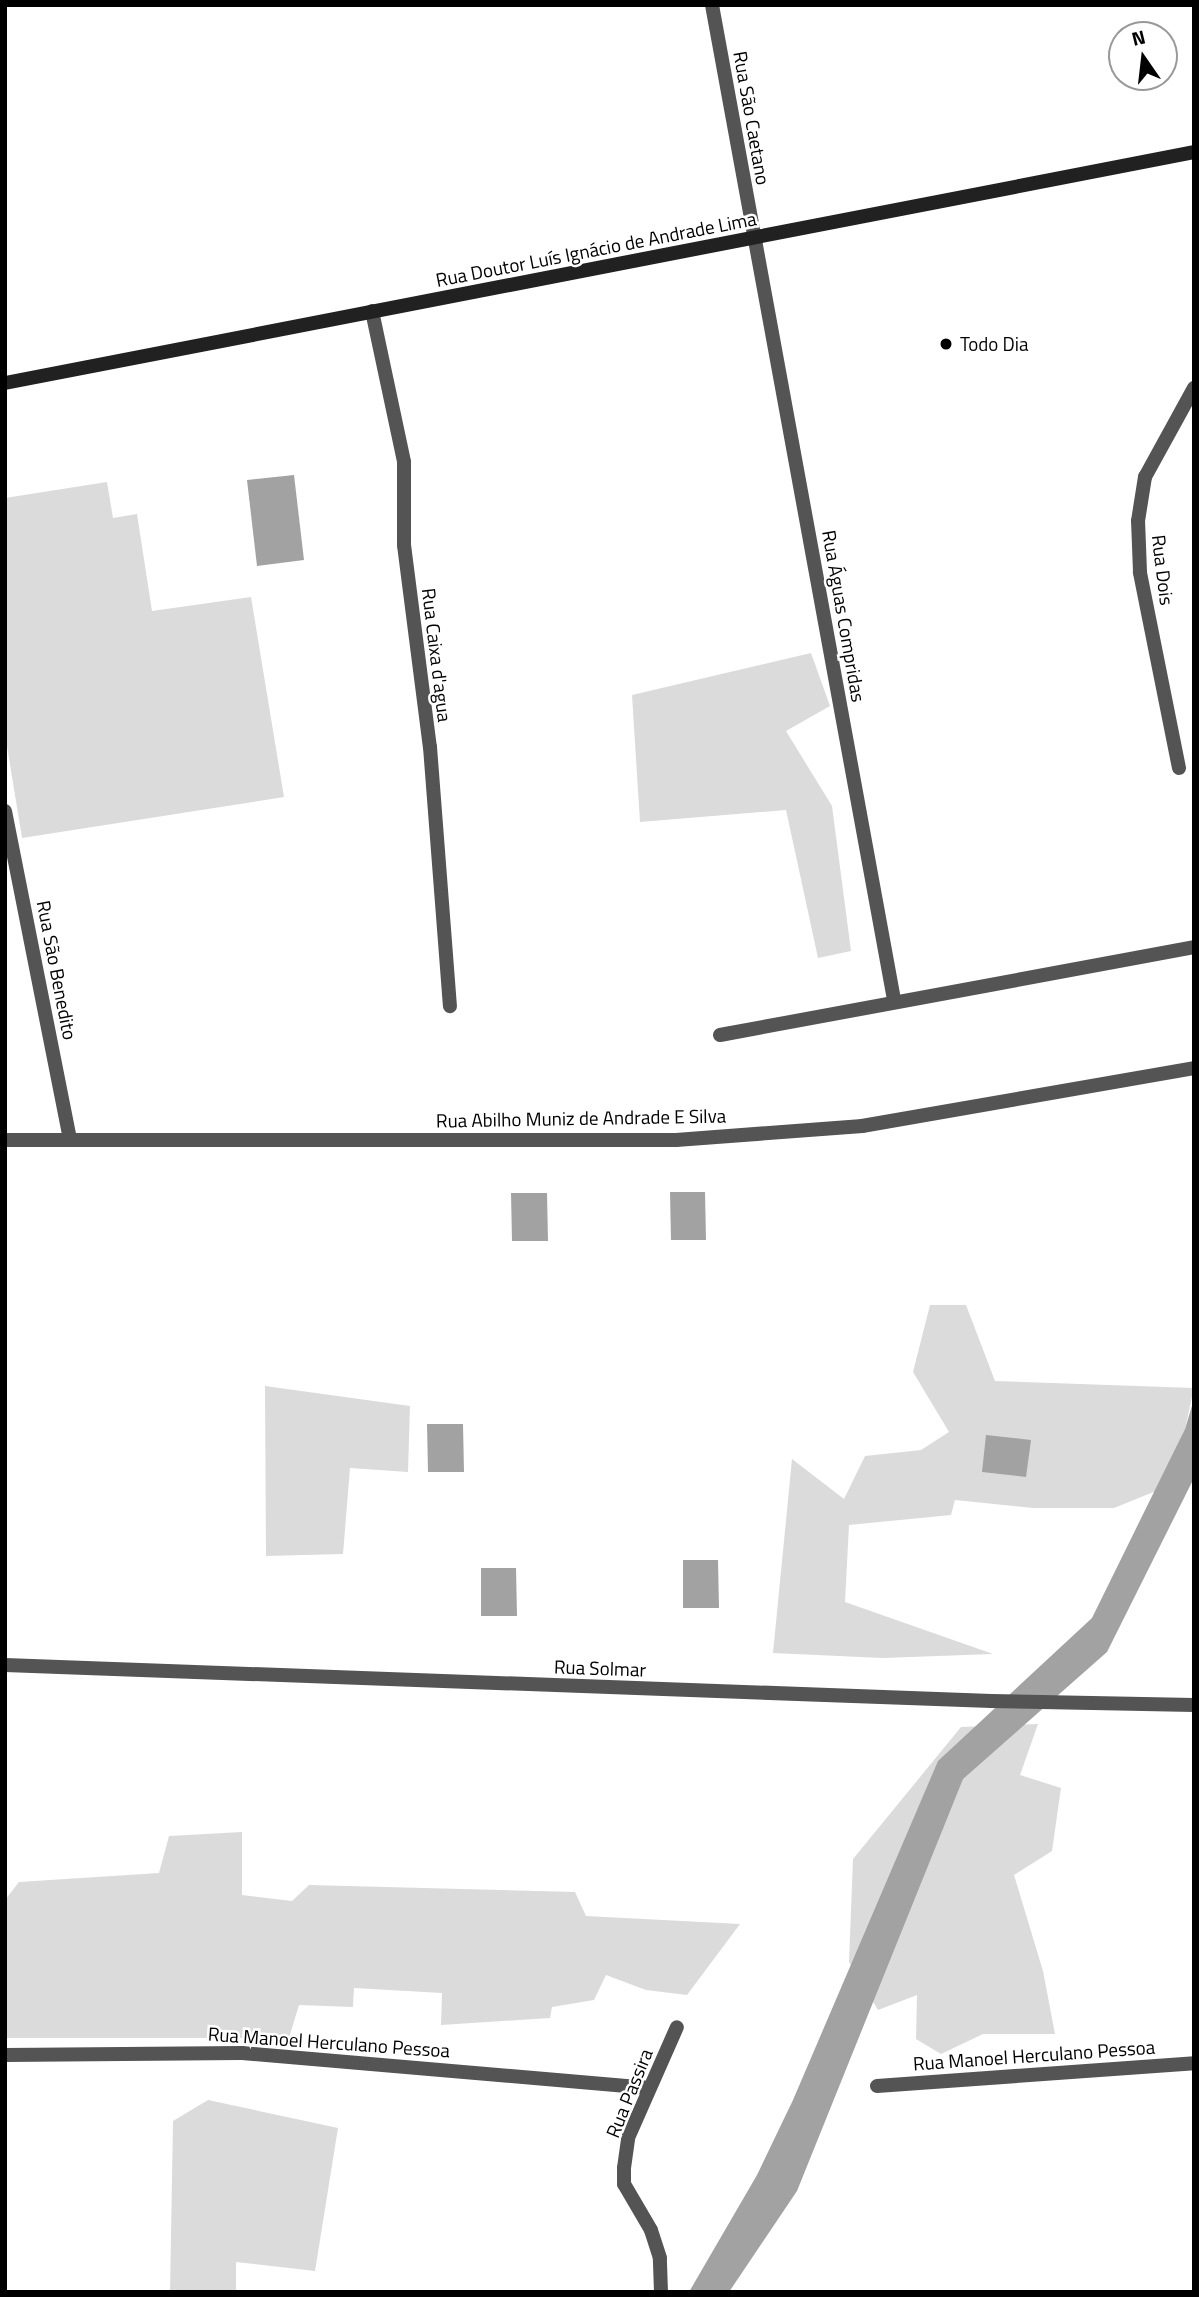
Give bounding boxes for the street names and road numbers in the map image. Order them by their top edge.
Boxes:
street label: Rua São Caetano [729,49,775,187]
street label: Rua Doutor Luís Ignácio de Andrade Lima [434,207,758,291]
street label: Rua Águas Compridas [818,528,870,704]
street label: Rua Dois [1147,534,1179,606]
street label: Rua Caixa d'agua [417,587,457,723]
street label: Rua São Benedito [32,898,82,1042]
street label: Rua Abilho Muniz de Andrade E Silva [436,1104,726,1132]
street label: Rua Solmar [554,1655,646,1681]
street label: Rua Manoel Herculano Pessoa [207,2022,451,2062]
street label: Rua Manoel Herculano Pessoa [912,2035,1156,2075]
street label: Rua Passira [601,2045,657,2141]

